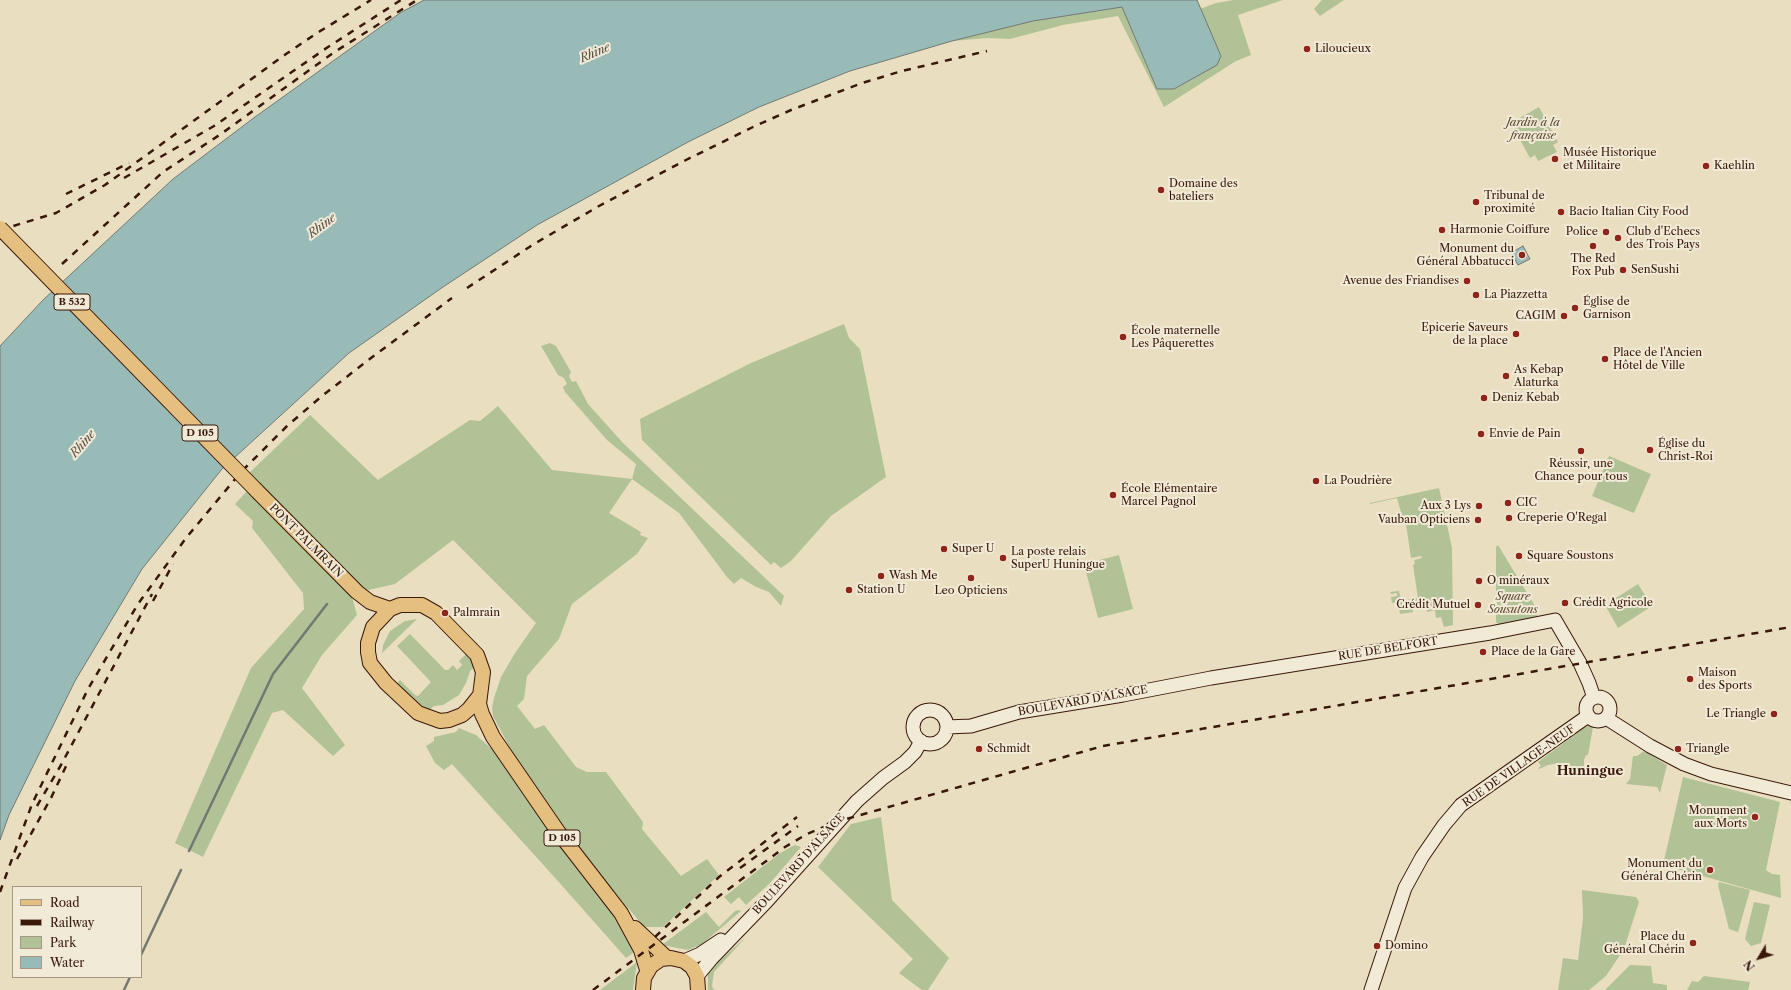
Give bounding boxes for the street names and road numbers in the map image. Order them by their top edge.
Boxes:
road number: B 532 [54,294,90,310]
road number: D 105 [182,425,218,441]
street label: PONT PALMRAIN [266,501,346,581]
street label: RUE DE BELFORT [1337,635,1439,663]
street label: BOULEVARD D'ALSACE [1017,683,1149,719]
street label: RUE DE VILLAGE-NEUF [1460,722,1578,810]
street label: BOULEVARD D'ALSACE [750,811,848,917]
road number: D 105 [544,830,580,846]

